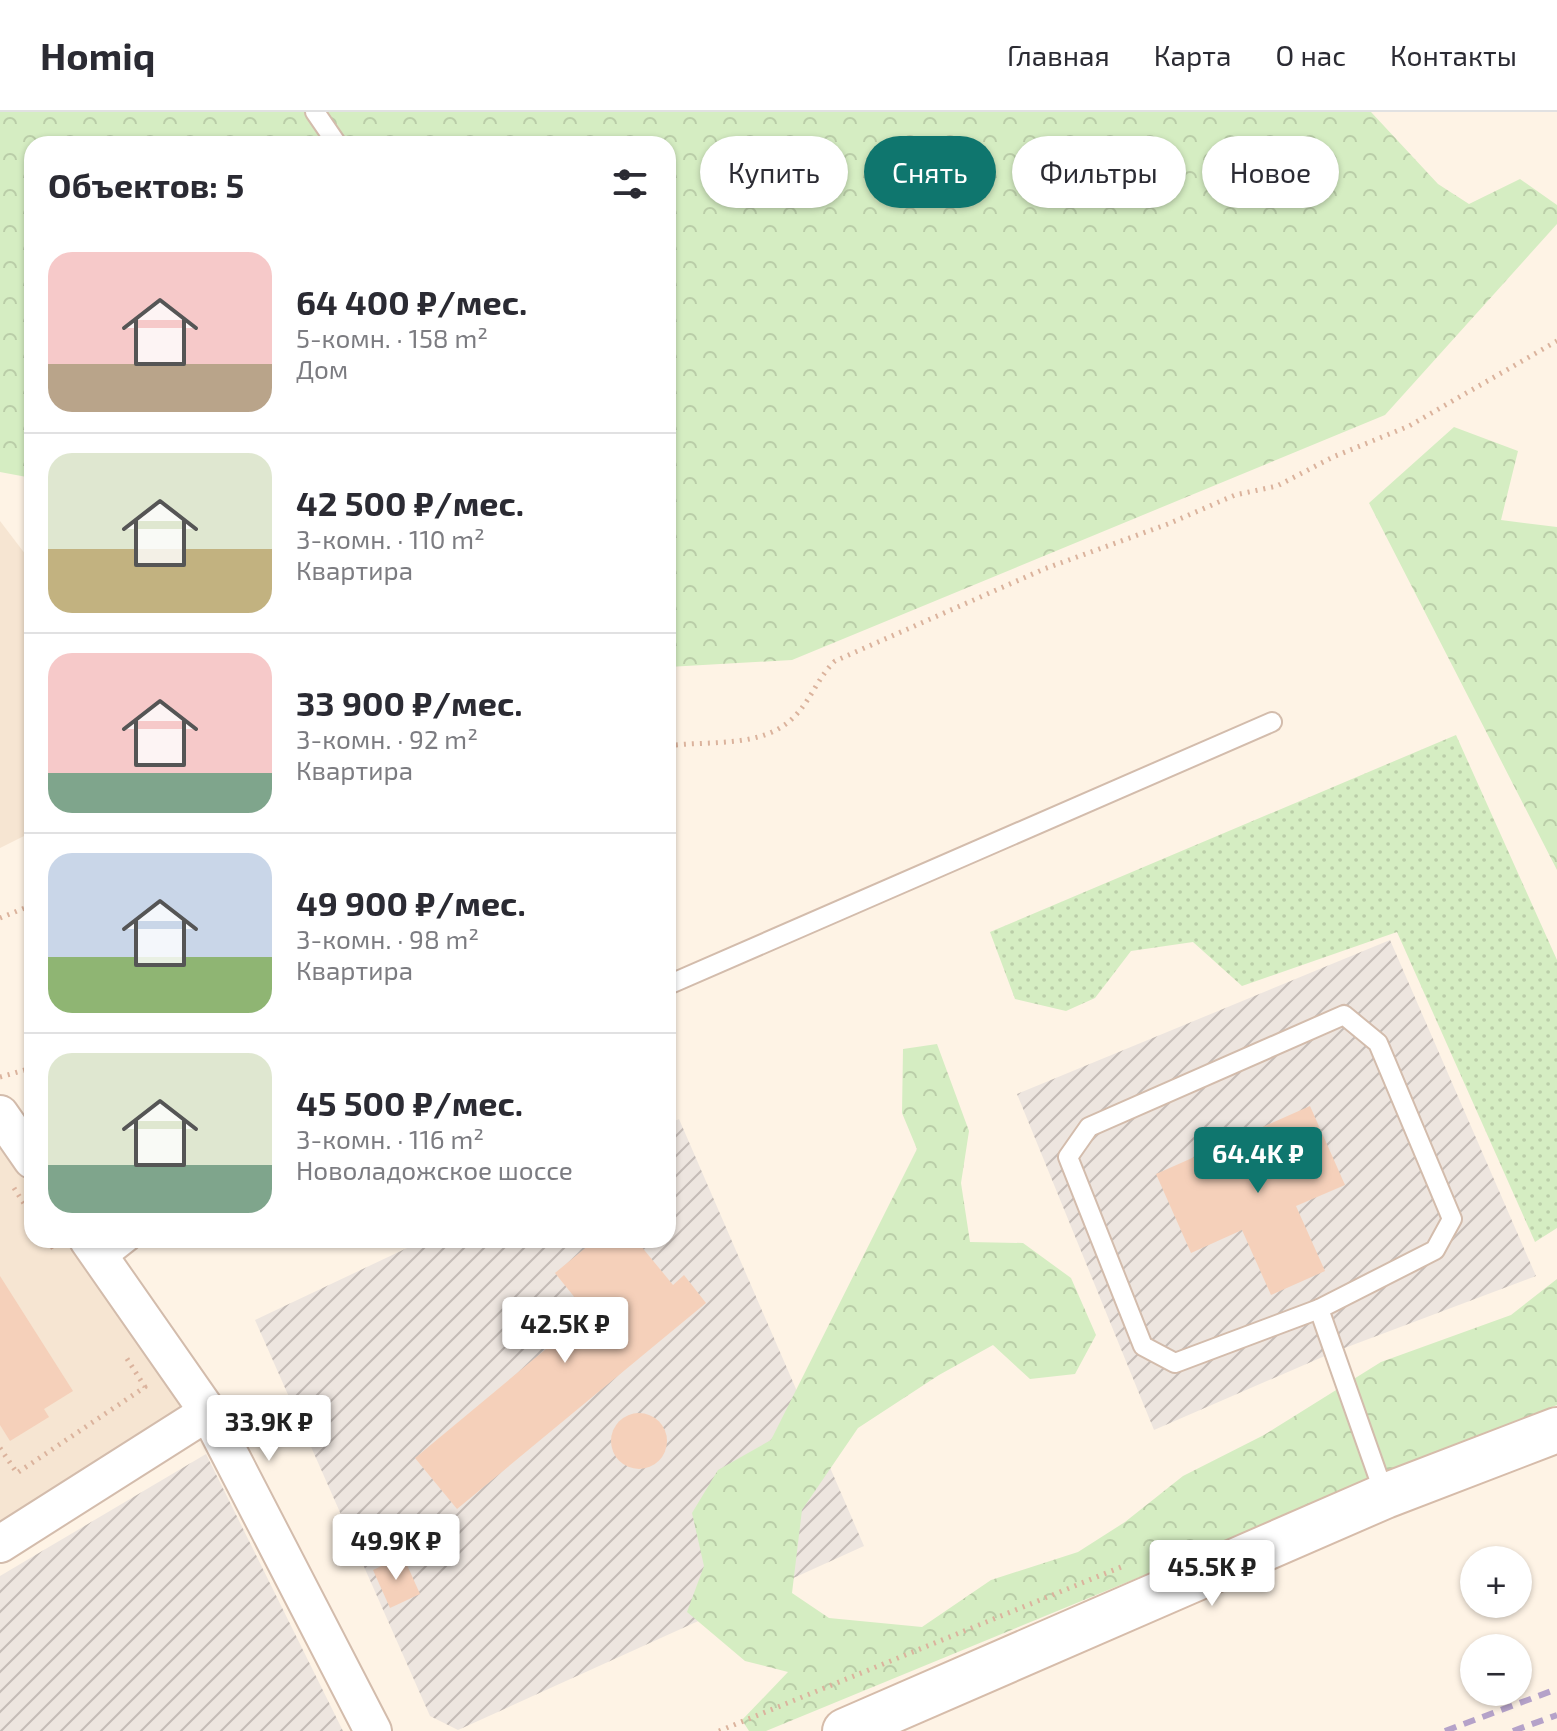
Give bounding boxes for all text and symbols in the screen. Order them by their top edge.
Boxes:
text: Homiq [40,32,155,78]
text: Главная [1007,38,1110,72]
text: Карта [1154,38,1232,72]
text: О нас [1276,38,1346,72]
text: Контакты [1390,38,1517,72]
chip: Купить [700,136,848,208]
chip: Снять [864,136,996,208]
chip: Фильтры [1012,136,1186,208]
chip: Новое [1202,136,1339,208]
icon: filters [608,162,652,206]
text: Объектов: 5 [48,164,244,205]
text: 64 400 ₽/мес. [296,281,527,322]
icon: home [112,284,208,380]
text: 5-комн. · 158 m² [296,322,488,353]
text: Дом [296,353,348,384]
text: 42 500 ₽/мес. [296,482,524,523]
icon: home [112,485,208,581]
text: 3-комн. · 110 m² [296,523,485,554]
text: Квартира [296,554,413,585]
text: 33 900 ₽/мес. [296,682,523,723]
icon: home [112,685,208,781]
text: 3-комн. · 92 m² [296,723,478,754]
text: Квартира [296,754,413,785]
text: 49 900 ₽/мес. [296,882,526,923]
icon: home [112,885,208,981]
text: 3-комн. · 98 m² [296,923,479,954]
text: Квартира [296,954,413,985]
text: 45 500 ₽/мес. [296,1082,523,1123]
icon: home [112,1085,208,1181]
text: 3-комн. · 116 m² [296,1123,484,1154]
pin: 64.4K ₽ [1184,1127,1332,1195]
text: 64.4K ₽ [1212,1137,1304,1168]
text: Новоладожское шоссе [296,1154,573,1185]
pin: 42.5K ₽ [491,1297,639,1365]
text: 42.5K ₽ [520,1307,610,1338]
pin: 33.9K ₽ [195,1395,343,1463]
text: 33.9K ₽ [225,1405,313,1436]
pin: 49.9K ₽ [322,1514,470,1582]
text: 49.9K ₽ [351,1524,441,1555]
pin: 45.5K ₽ [1138,1540,1286,1608]
map controls [1460,1546,1532,1706]
button: + [1460,1546,1532,1618]
text: 45.5K ₽ [1168,1550,1256,1581]
button: − [1460,1634,1532,1706]

